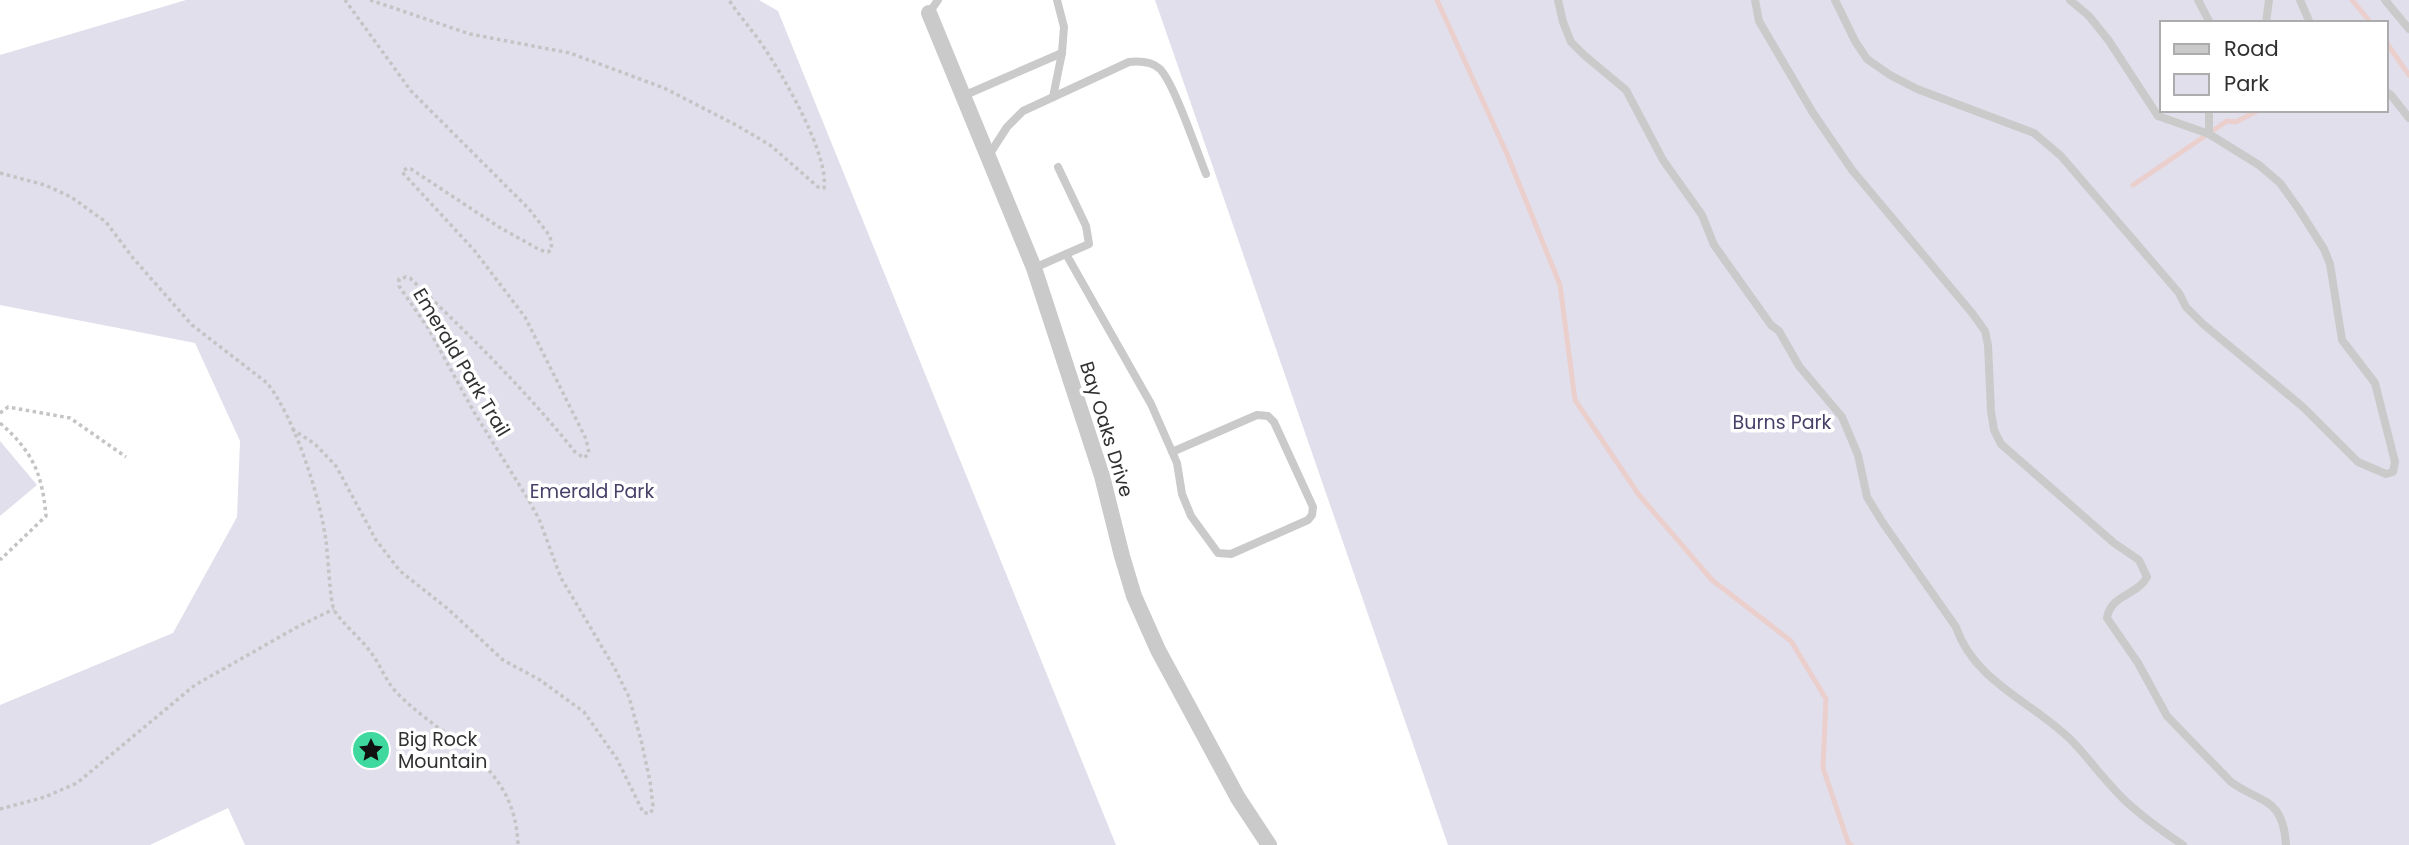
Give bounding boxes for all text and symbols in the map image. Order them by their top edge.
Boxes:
legend [2160,21,2388,112]
text: Road [2224,34,2279,63]
text: Park [2224,69,2269,98]
street label: Emerald Park Trail [406,283,517,442]
street label: Bay Oaks Drive [1073,358,1140,500]
park label: Burns Park [1733,409,1832,436]
park label: Emerald Park [530,478,654,505]
place label: Big Rock Mountain [398,726,487,775]
place icon: Big Rock Mountain [350,729,392,771]

